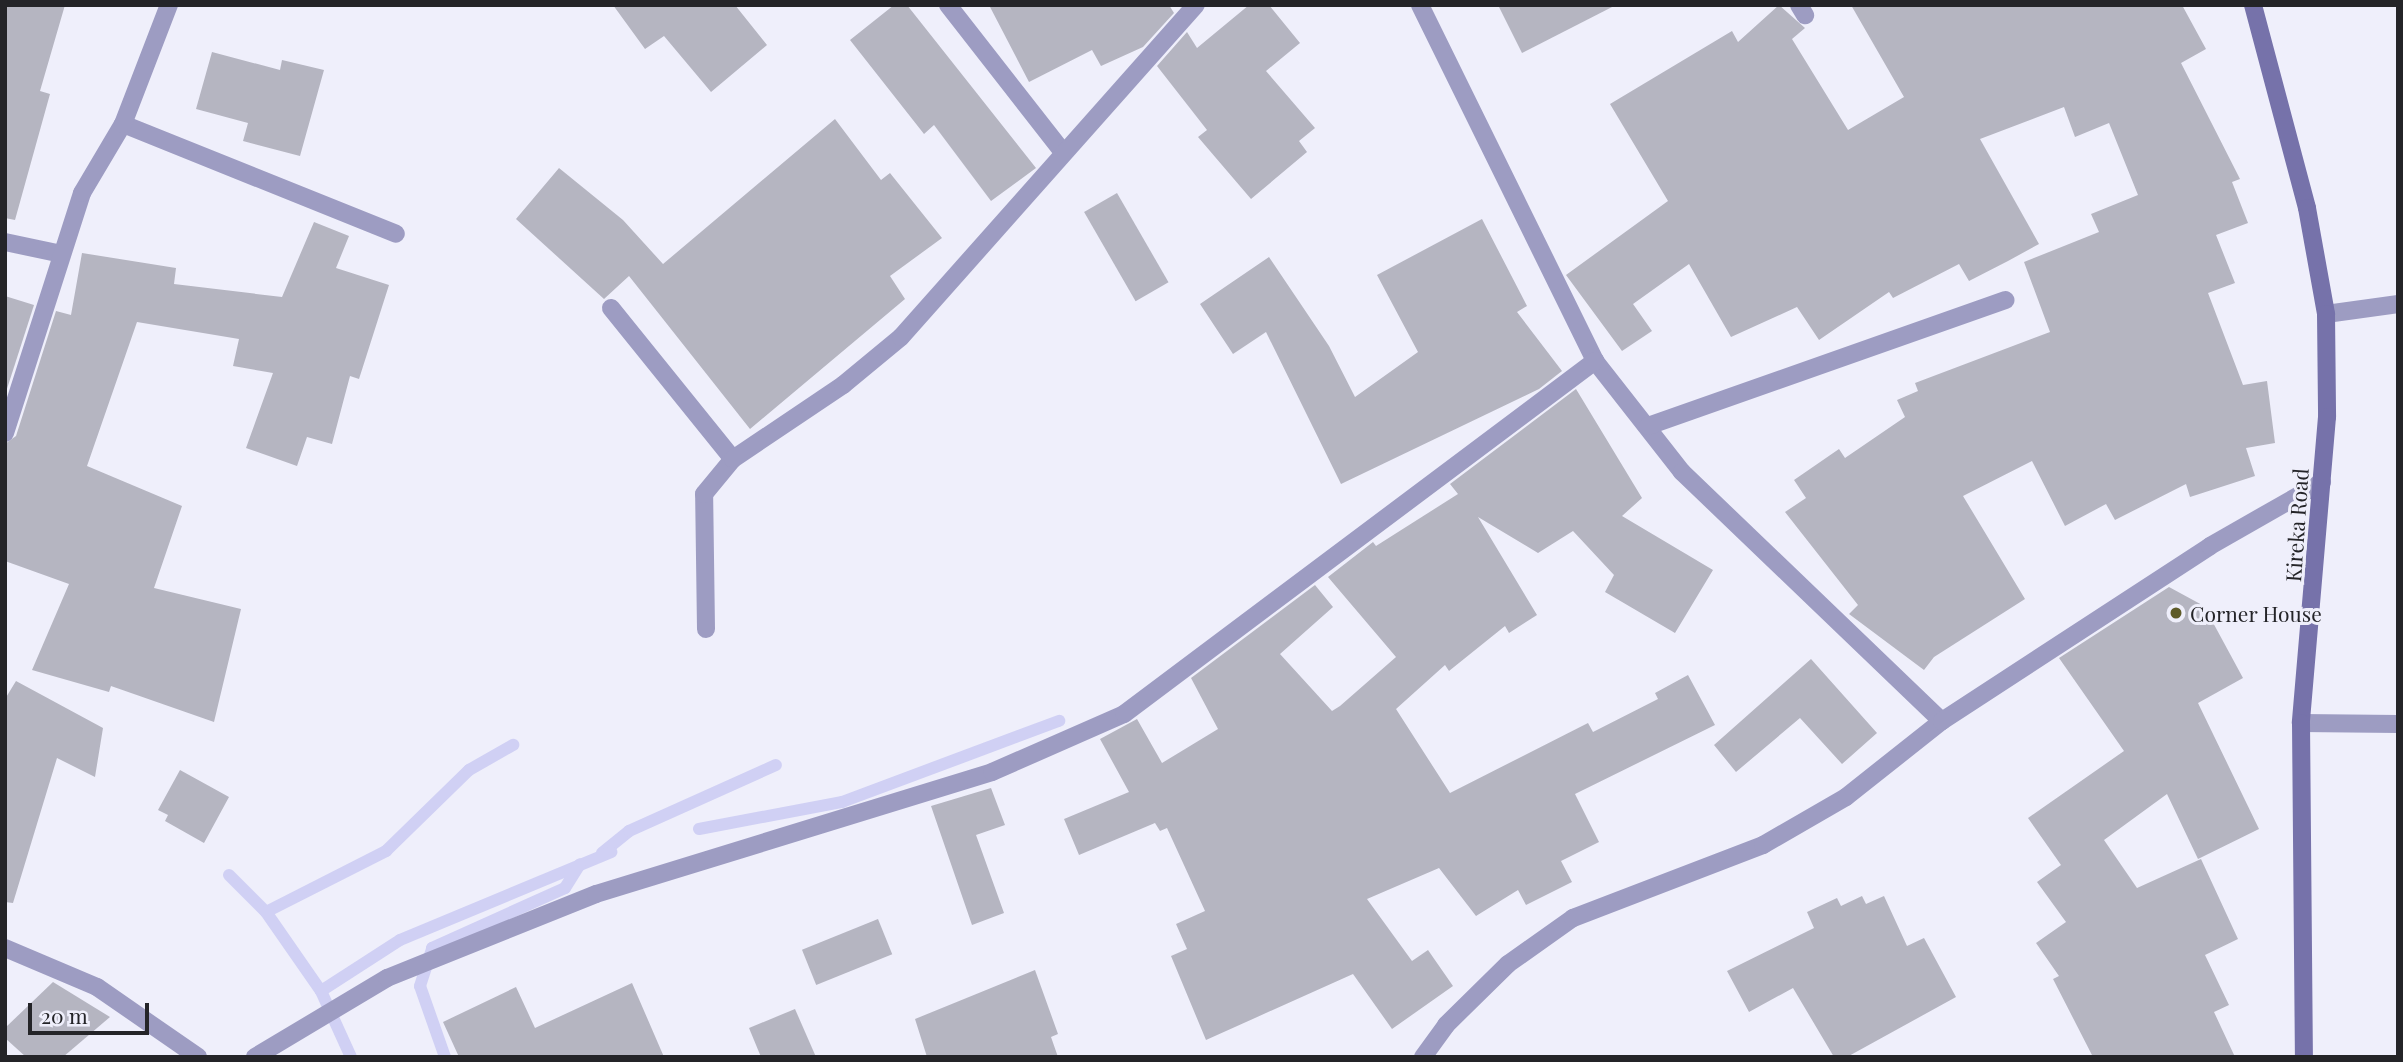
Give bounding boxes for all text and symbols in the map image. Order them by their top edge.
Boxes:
street label: Kireka Road [2279,467,2313,583]
place label: Corner House [2190,600,2322,626]
marker: Corner House [2168,605,2184,621]
scale bar [32,988,152,1032]
text: 20 m [41,1001,88,1029]

